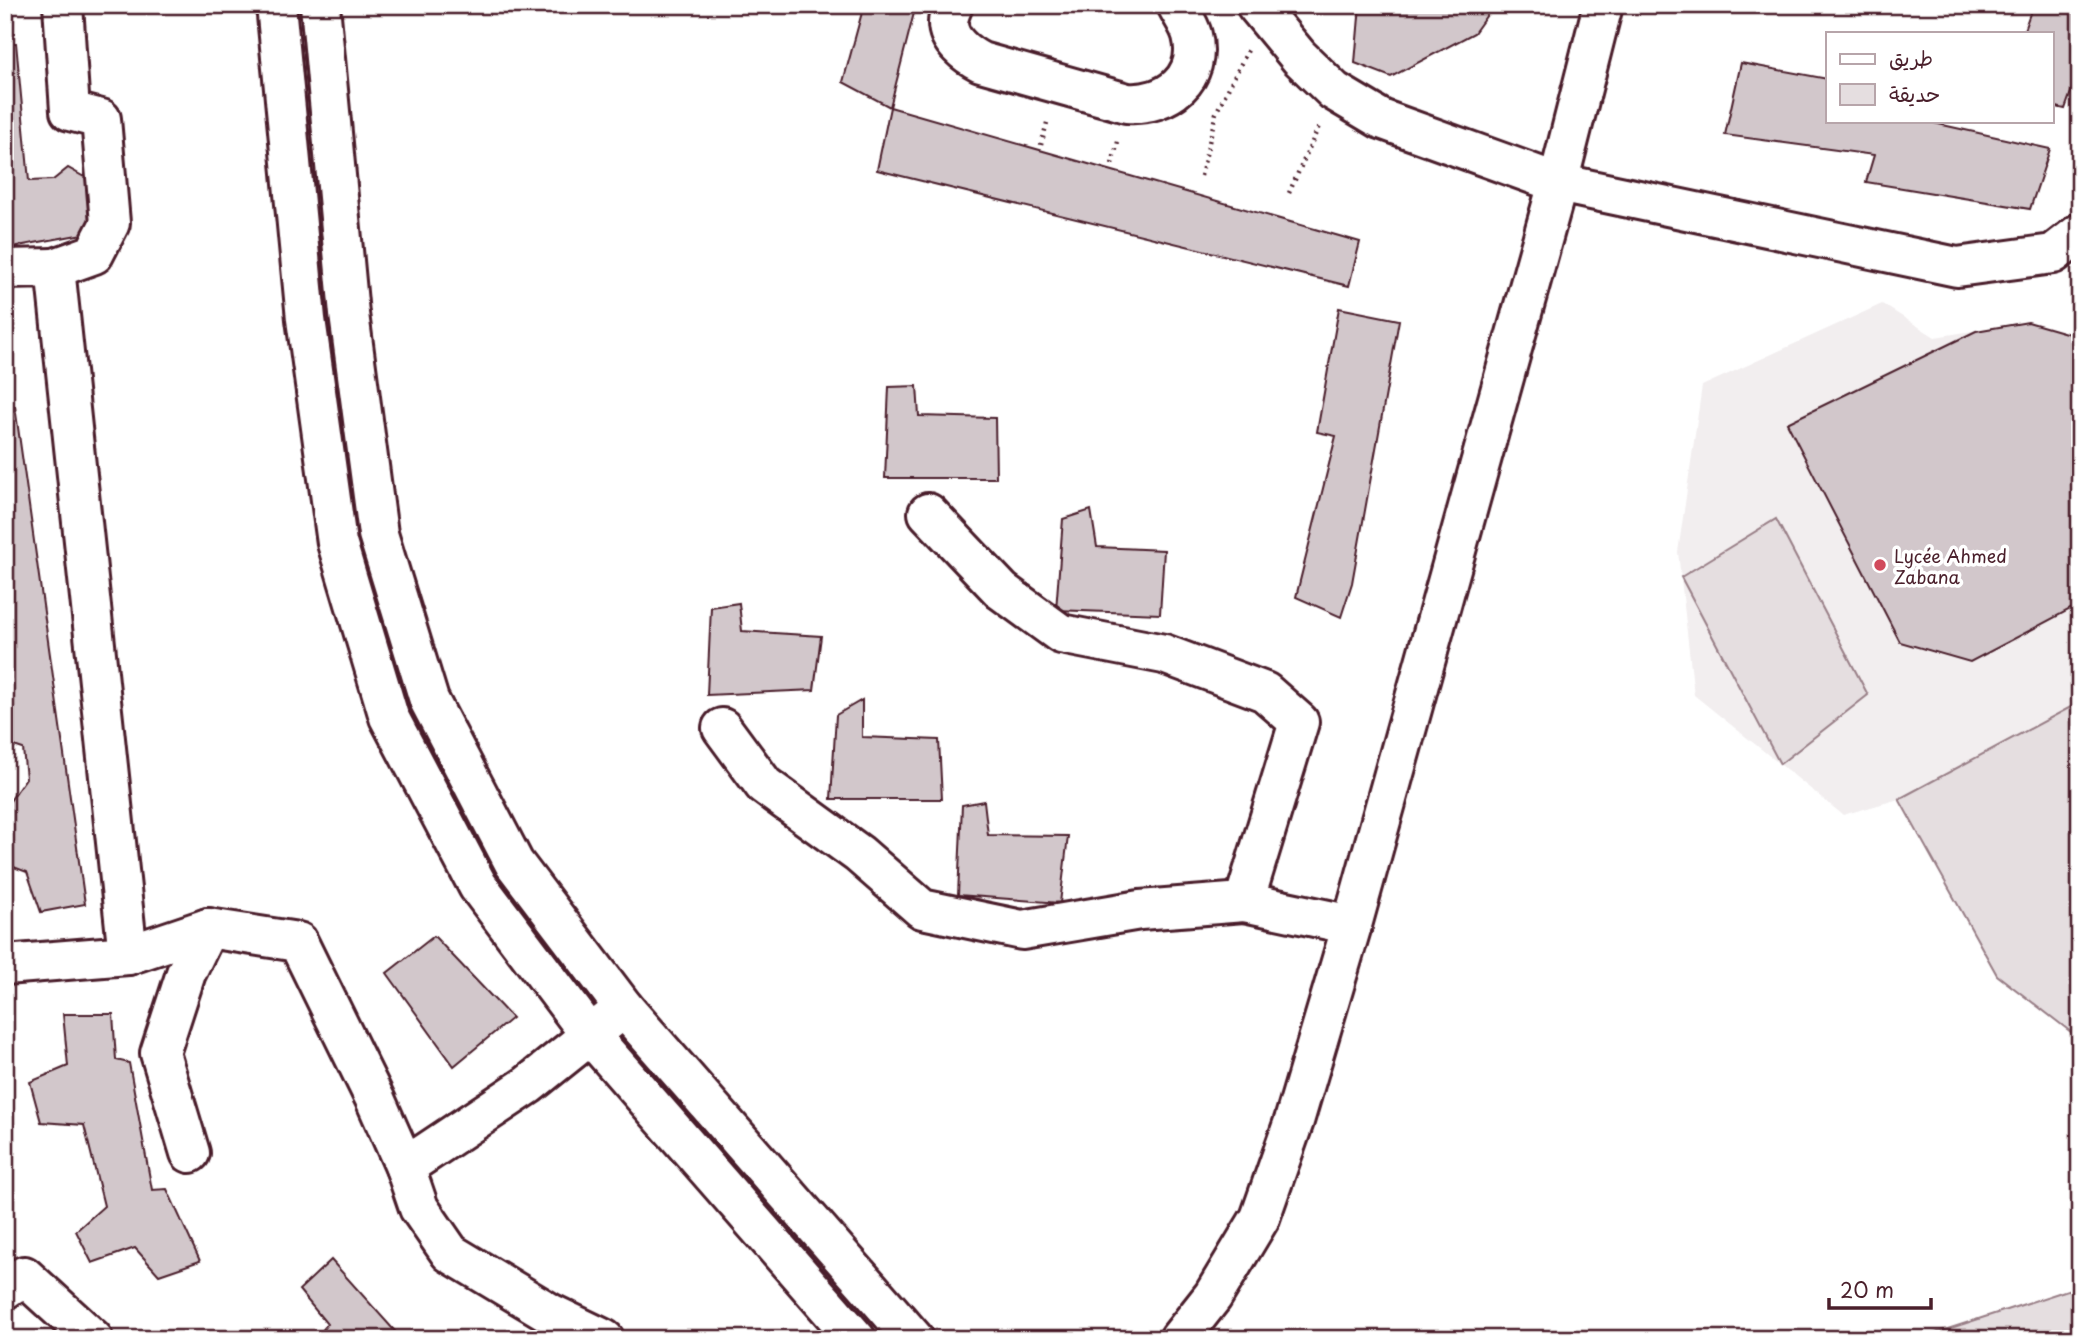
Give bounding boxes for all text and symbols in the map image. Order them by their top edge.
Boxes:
legend [1826,32,2054,122]
text: طريق [1889,41,1933,73]
text: حديقة [1889,77,1940,109]
place label: Lycée Ahmed Zabana [1894,542,2007,590]
marker: Lycée Ahmed Zabana [1872,557,1888,573]
scale bar [1829,1267,1931,1311]
text: 20 m [1840,1273,1894,1305]

